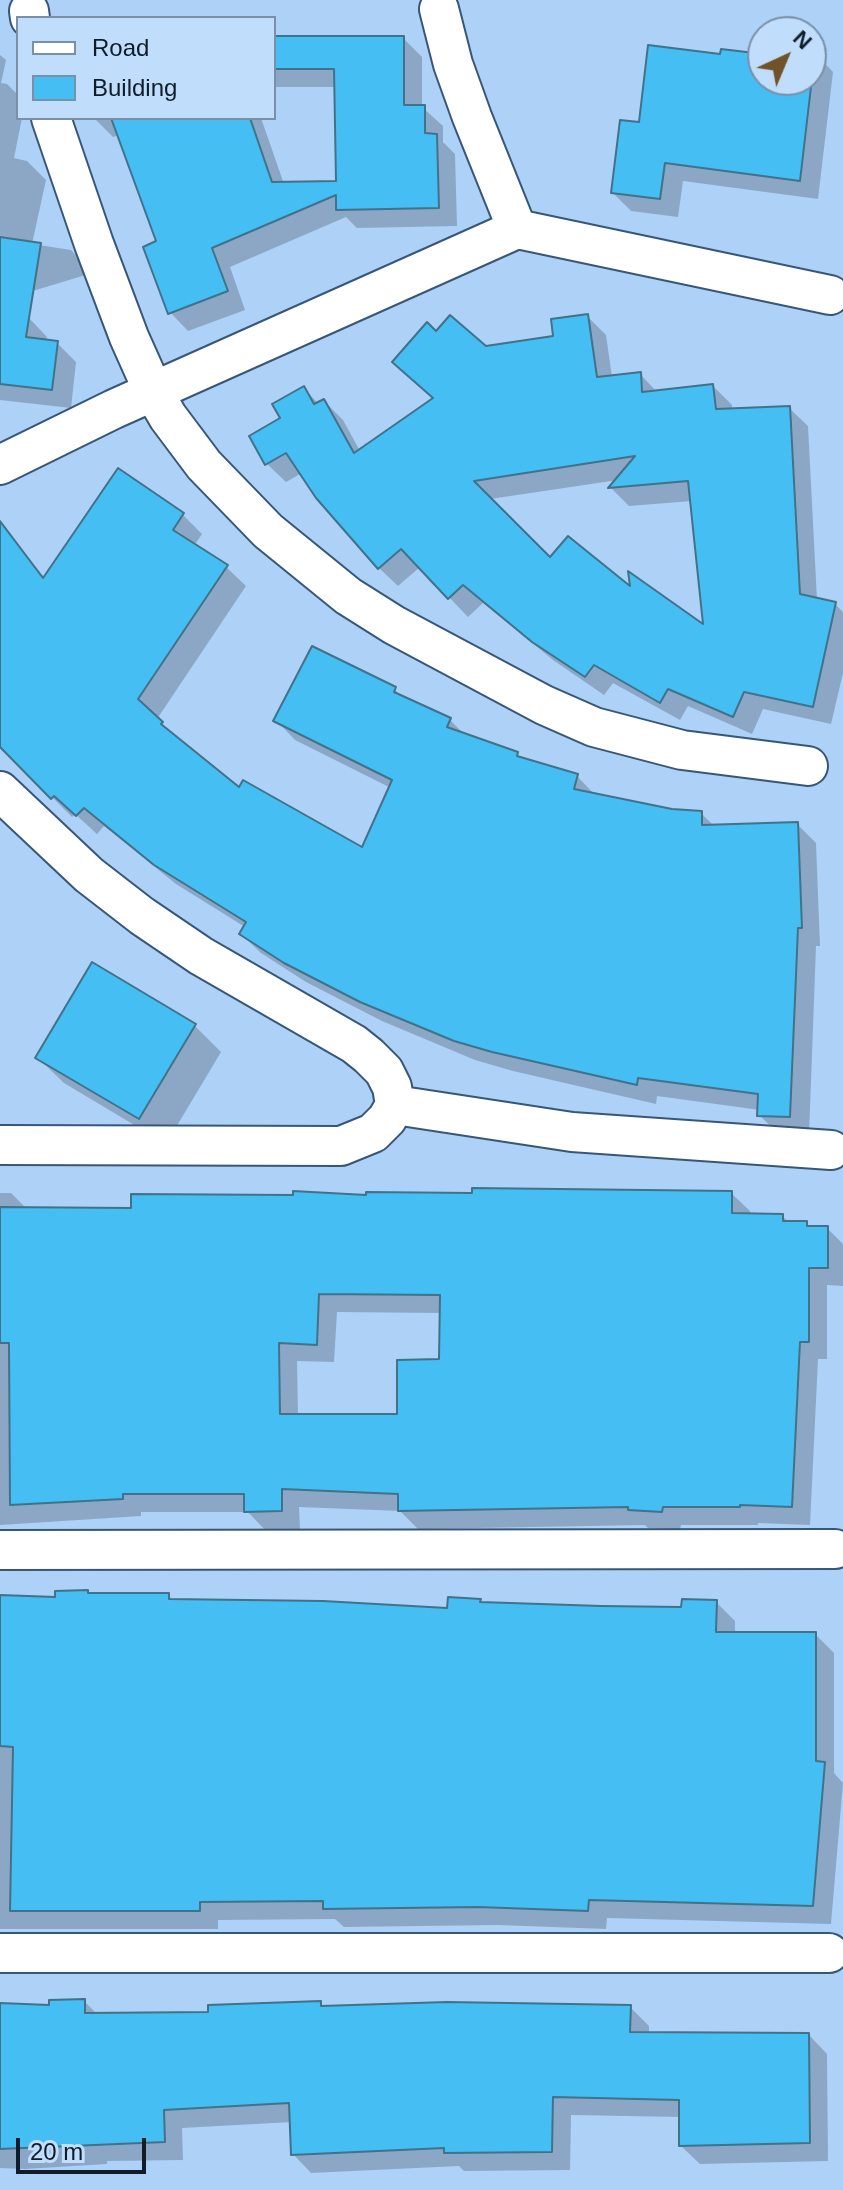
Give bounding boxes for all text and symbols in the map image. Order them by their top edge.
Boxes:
legend [16,16,276,120]
north arrow [747,16,827,96]
text: N [788,25,817,54]
text: Road [92,34,149,61]
text: Building [92,74,177,101]
scale bar [20,2122,150,2172]
text: 20 m [30,2138,83,2165]

